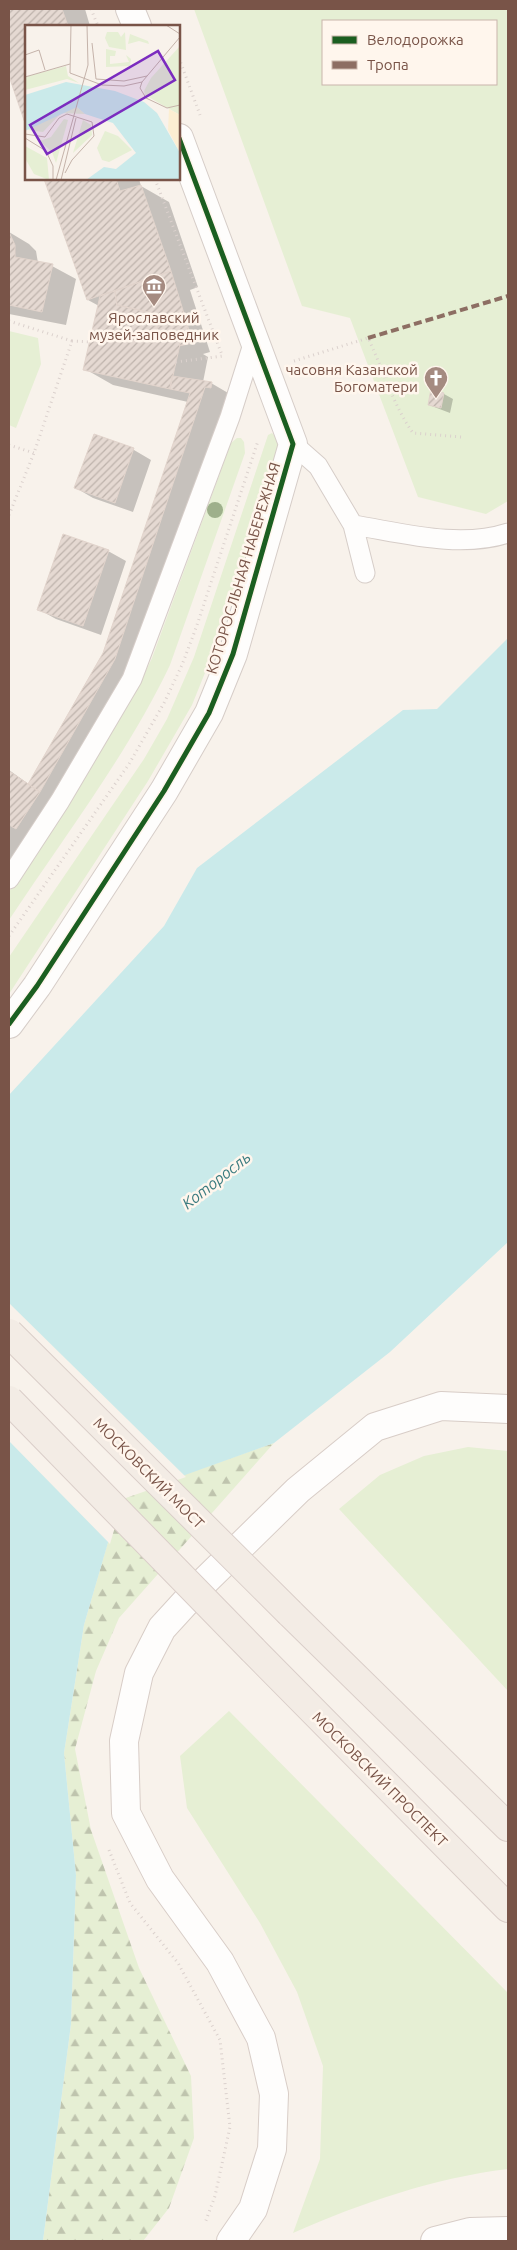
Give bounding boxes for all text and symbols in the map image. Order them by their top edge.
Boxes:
legend [322,20,497,85]
inset map [25,25,180,180]
text: Велодорожка [367,31,464,48]
text: Тропа [367,56,409,73]
museum icon: Ярославский музей-заповедник [141,273,167,307]
place label: Ярославский музей-заповедник [89,309,219,343]
place label: часовня Казанской Богоматери [286,361,418,395]
church icon: часовня Казанской Богоматери [423,365,449,399]
street label: КОТОРОСЛЬНАЯ НАБЕРЕЖНАЯ [203,460,283,676]
water label: Которосль [178,1148,254,1212]
street label: МОСКОВСКИЙ МОСТ [90,1414,208,1532]
street label: МОСКОВСКИЙ ПРОСПЕКТ [309,1708,451,1850]

